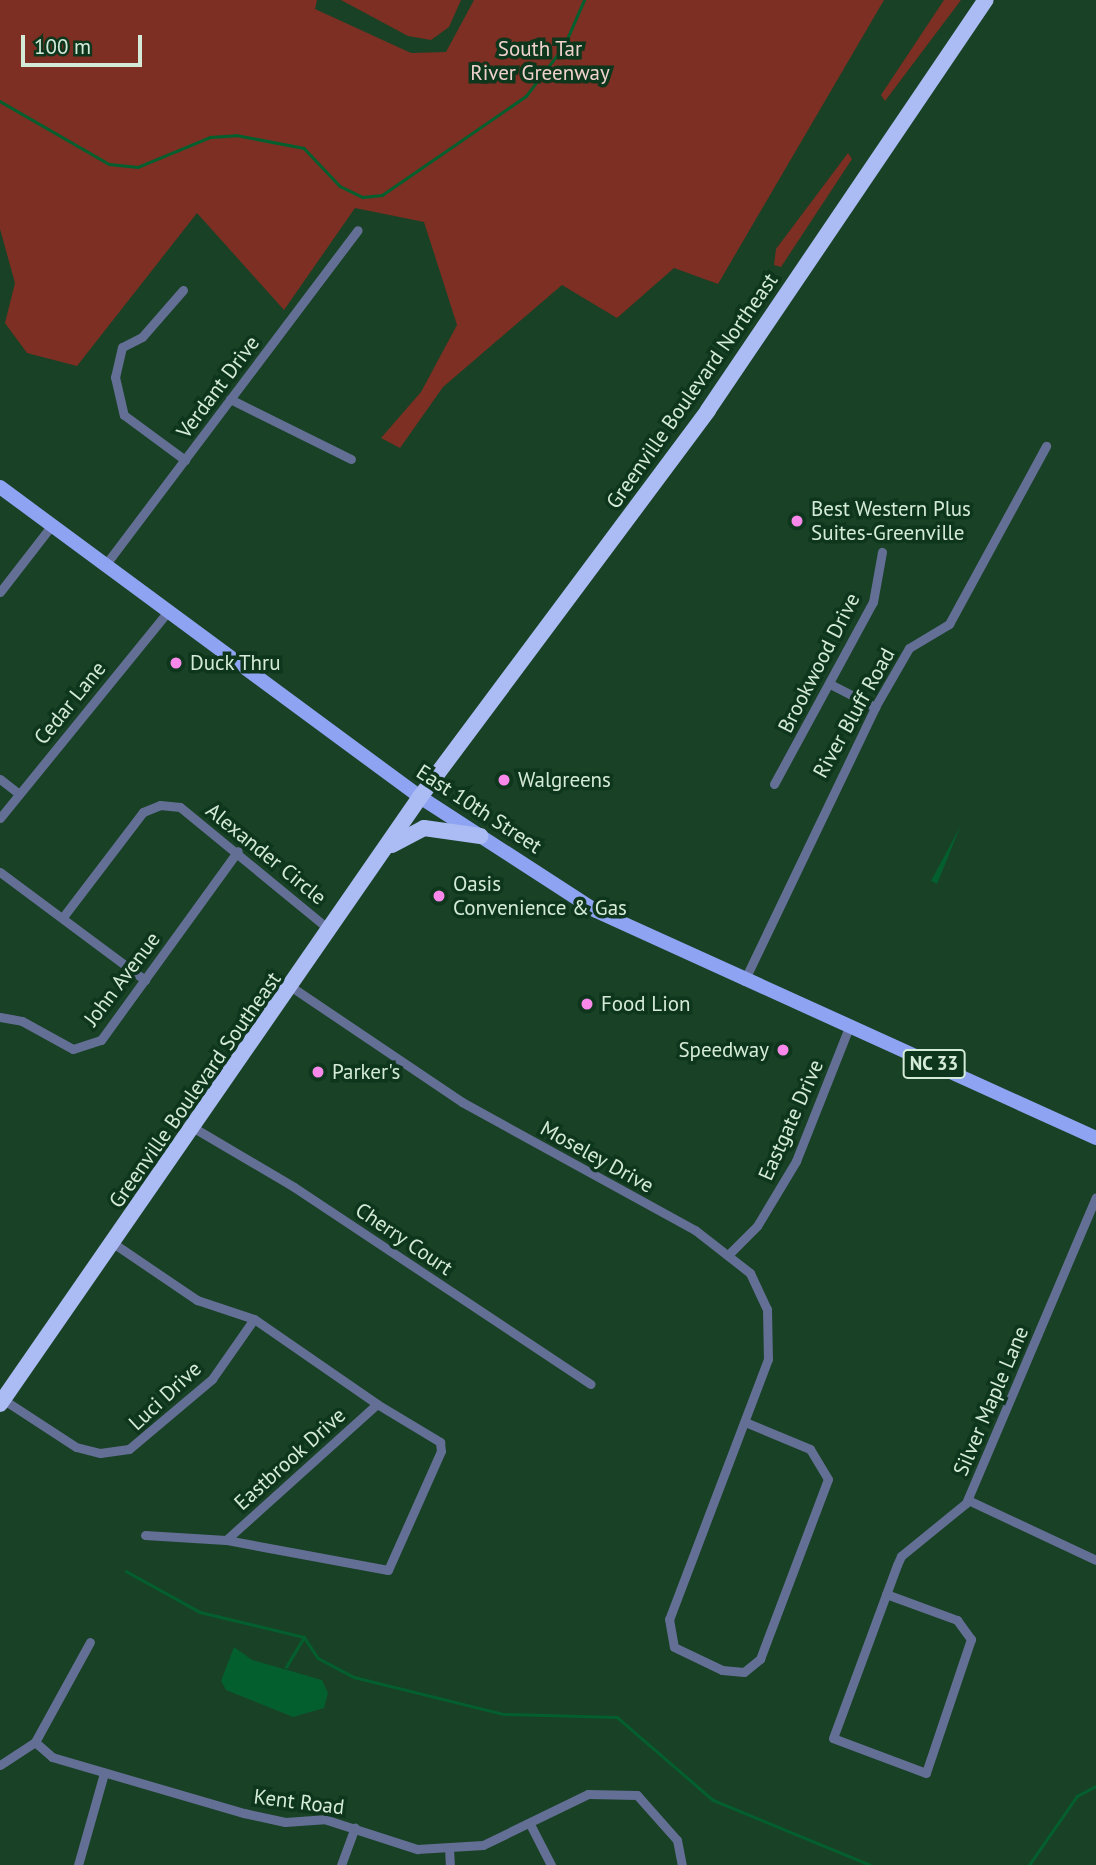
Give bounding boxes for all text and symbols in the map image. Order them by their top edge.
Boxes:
scale bar [24,21,145,65]
text: 100 m [34,33,91,60]
park label: South Tar River Greenway [470,36,610,86]
street label: Greenville Boulevard Northeast [601,269,783,513]
street label: Verdant Drive [171,331,265,443]
place label: Best Western Plus Suites-Greenville [811,496,971,546]
marker: Best Western Plus Suites-Greenville [789,513,805,529]
street label: Brookwood Drive [773,589,865,737]
street label: River Bluff Road [808,644,900,782]
place label: Duck Thru [190,650,282,676]
marker: Duck Thru [168,655,184,671]
street label: Cedar Lane [29,656,111,750]
street label: East 10th Street [412,759,546,859]
place label: Walgreens [518,767,611,793]
marker: Walgreens [496,772,512,788]
street label: Alexander Circle [201,798,331,910]
place label: Oasis Convenience & Gas [453,871,627,921]
marker: Oasis Convenience & Gas [431,888,447,904]
street label: John Avenue [78,927,166,1031]
street label: Greenville Boulevard Southeast [104,967,286,1213]
place label: Food Lion [601,991,691,1017]
marker: Food Lion [579,996,595,1012]
place label: Speedway [678,1037,769,1063]
marker: Speedway [775,1042,791,1058]
road number: NC 33 [901,1048,967,1080]
street label: Eastgate Drive [753,1056,829,1184]
place label: Parker's [332,1059,400,1085]
marker: Parker's [310,1064,326,1080]
street label: Moseley Drive [536,1115,658,1199]
street label: Cherry Court [350,1197,458,1281]
street label: Silver Maple Lane [948,1322,1034,1480]
street label: Luci Drive [124,1356,206,1436]
street label: Eastbrook Drive [229,1402,351,1516]
street label: Kent Road [252,1784,346,1820]

